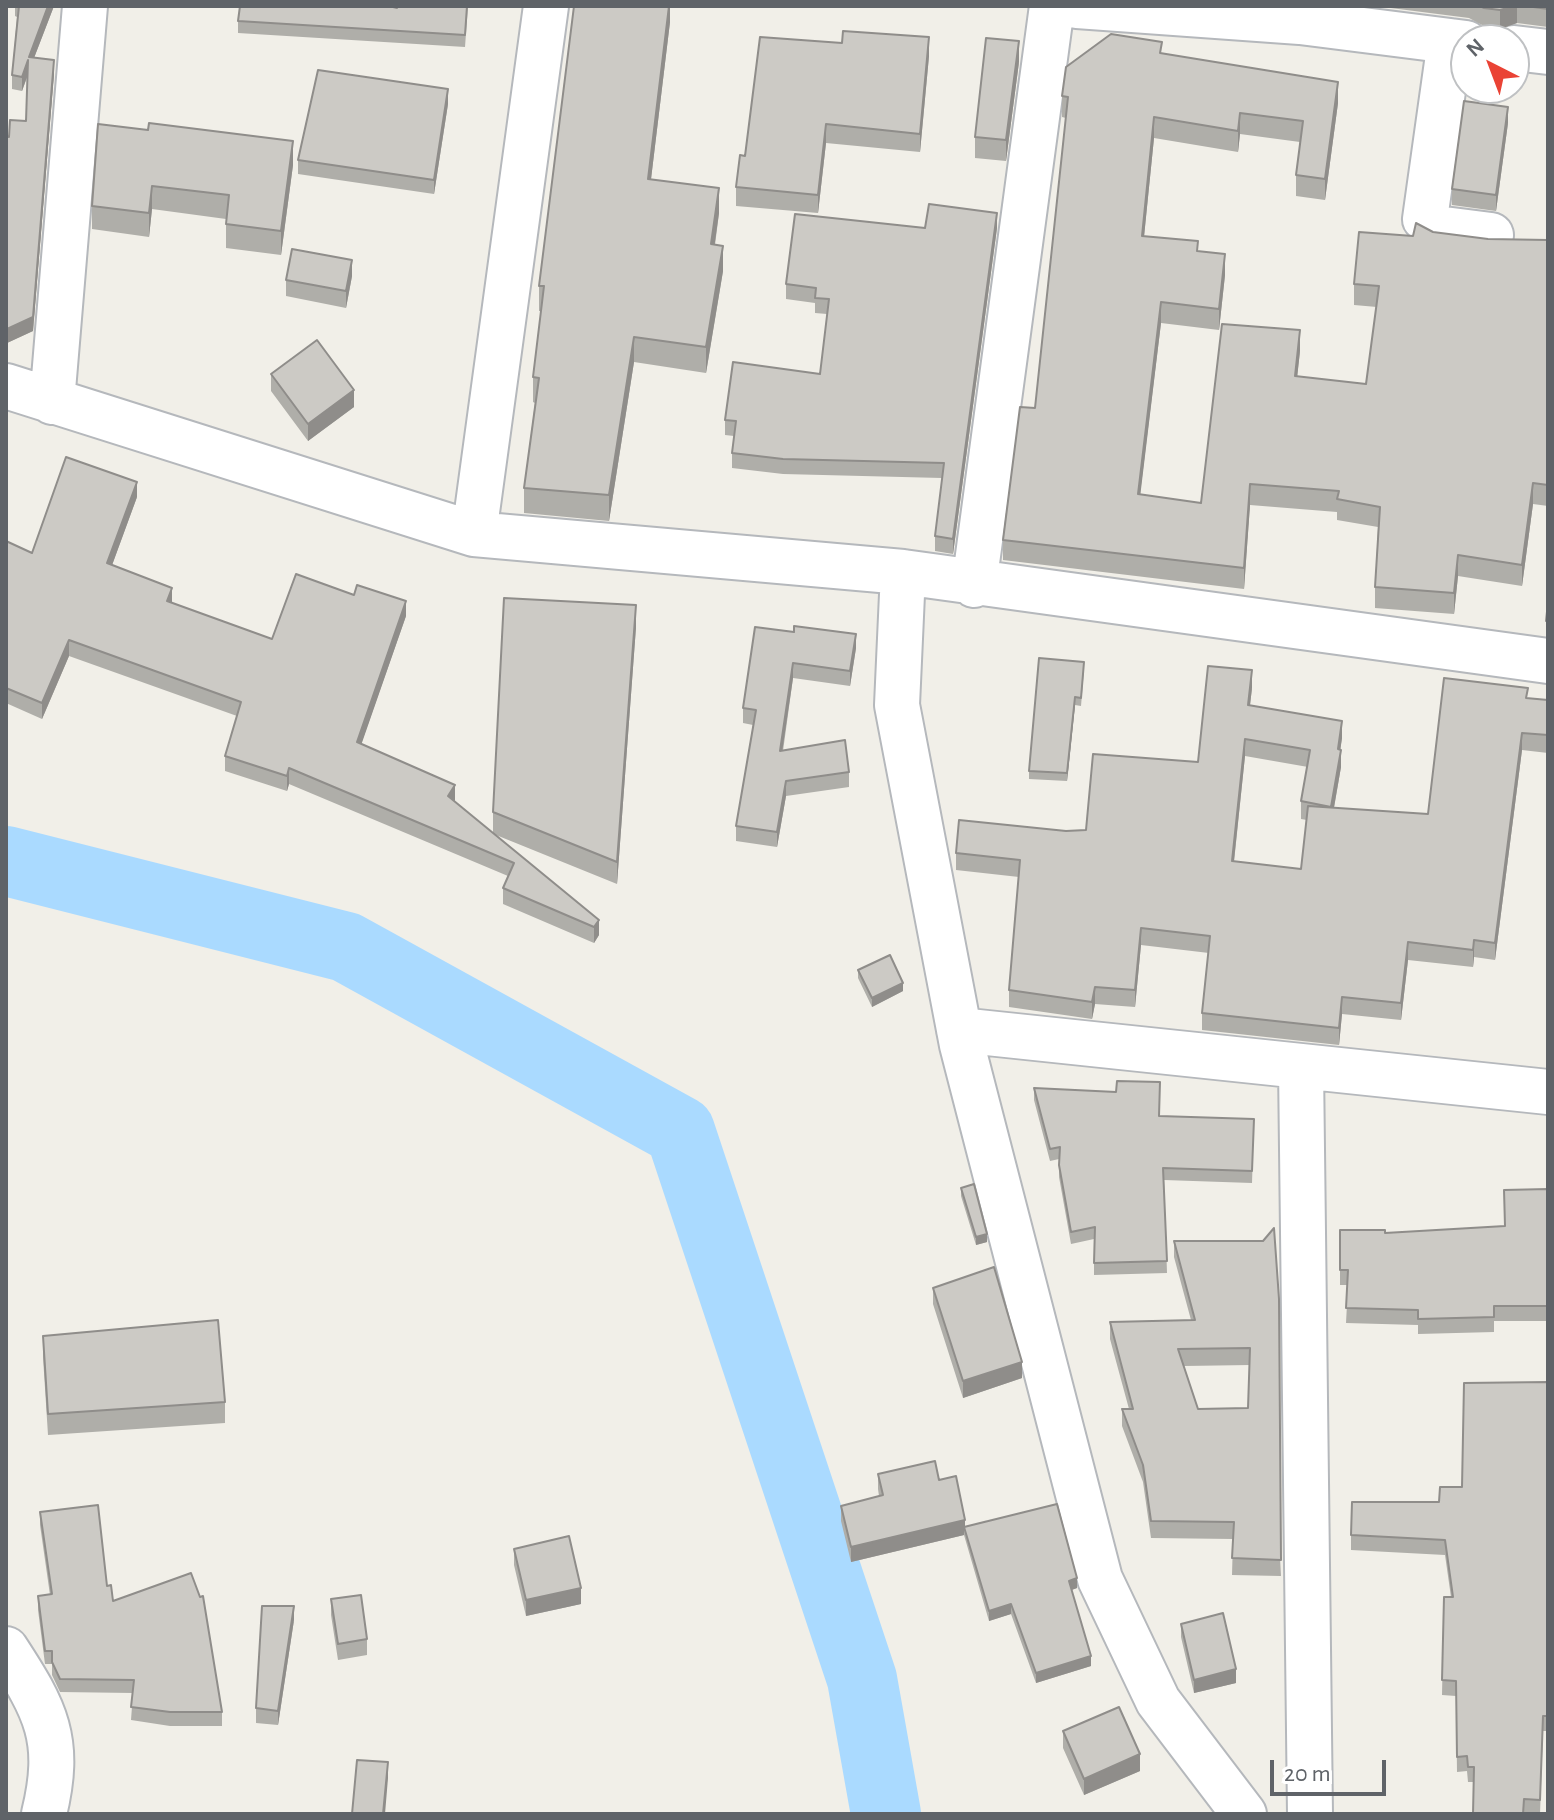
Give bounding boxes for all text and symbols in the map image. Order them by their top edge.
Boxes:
north arrow [1450,24,1530,104]
text: N [1462,34,1488,61]
scale bar [1274,1744,1390,1794]
text: 20 m [1284,1762,1331,1786]

